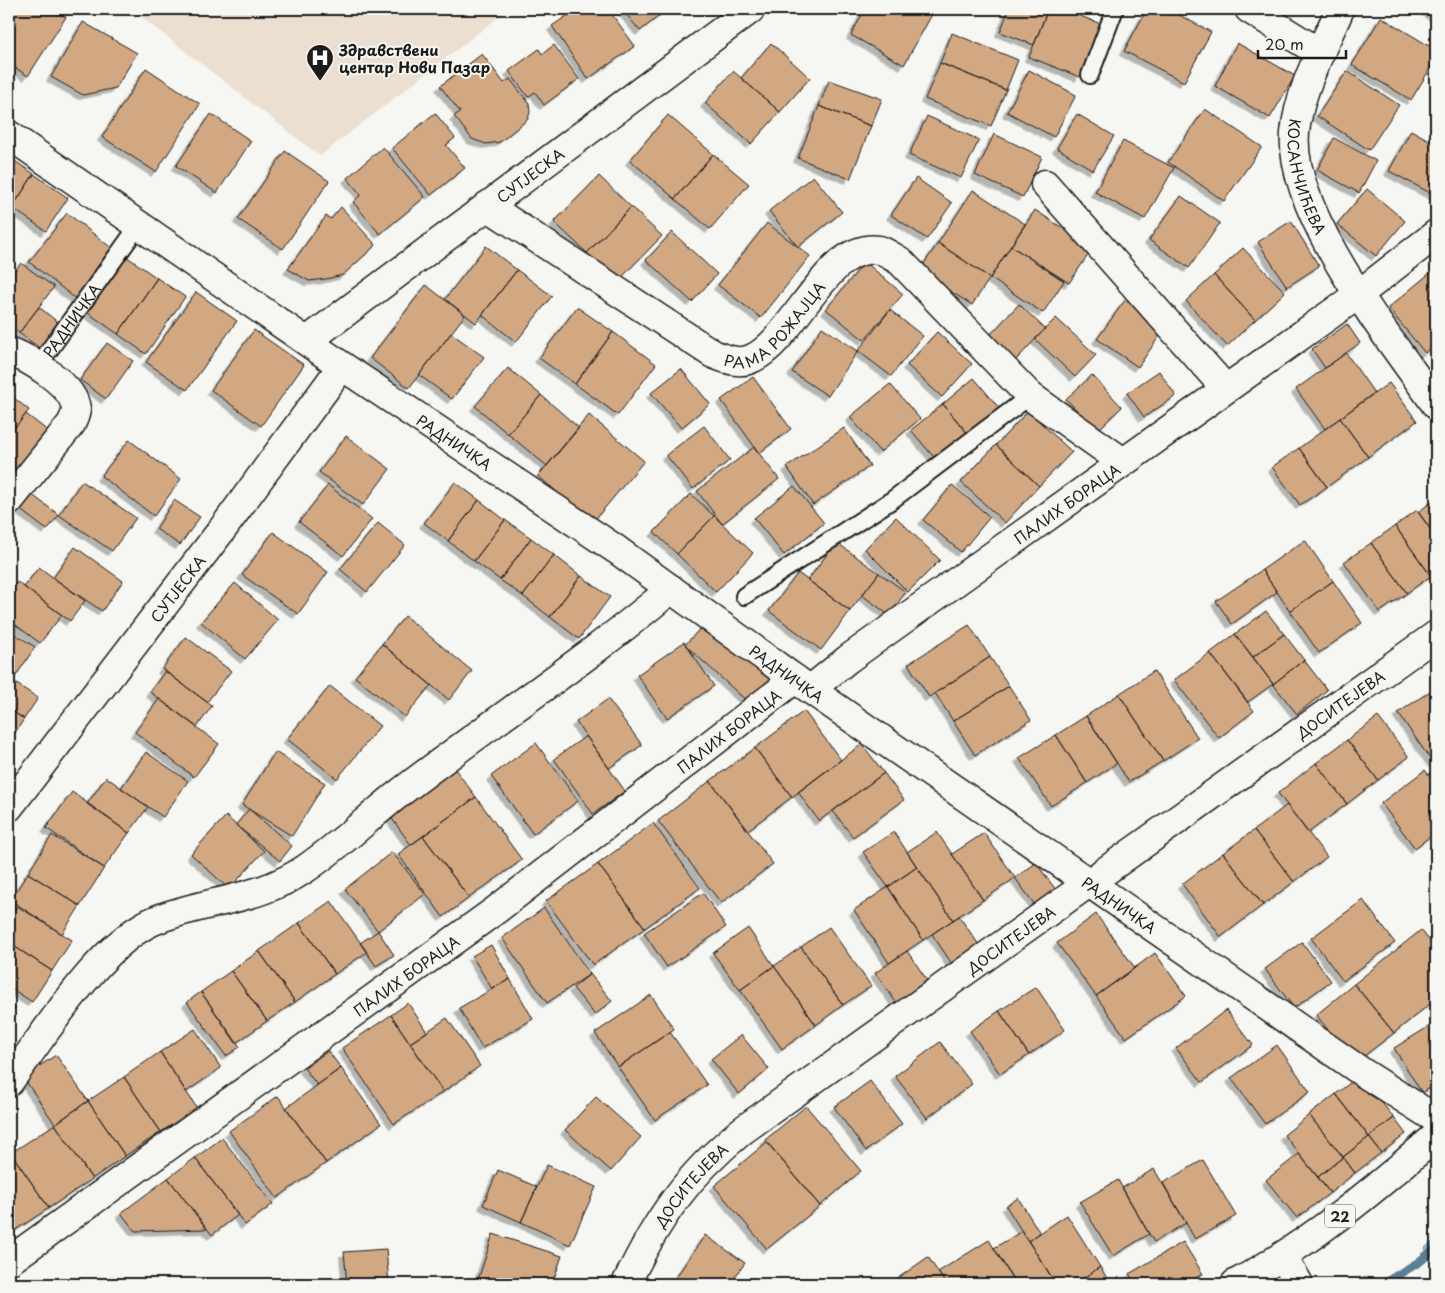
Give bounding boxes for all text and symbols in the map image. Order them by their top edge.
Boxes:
scale bar [1258,28,1345,60]
text: 20 m [1265,32,1304,55]
place label: Здравствени центар Нови Пазар [338,38,490,78]
hospital icon: Здравствени центар Нови Пазар [305,43,335,82]
street label: КОСАНЧИЋЕВА [1283,117,1333,238]
street label: СУТЈЕСКА [491,141,568,208]
street label: РАМА РОЖАЈЦА [722,276,830,373]
street label: РАДНИЧКА [36,278,105,362]
street label: РАДНИЧКА [413,408,497,475]
street label: ПАЛИХ БОРАЦА [1008,457,1124,549]
street label: СУТЈЕСКА [144,550,210,627]
street label: РАДНИЧКА [745,638,829,707]
street label: ДОСИТЕЈЕВА [1290,664,1389,744]
street label: ПАЛИХ БОРАЦА [672,683,785,778]
street label: РАДНИЧКА [1078,870,1162,938]
street label: ДОСИТЕЈЕВА [961,899,1060,979]
street label: ПАЛИХ БОРАЦА [348,929,463,1021]
street label: ДОСИТЕЈЕВА [647,1137,732,1232]
road number: 22 [1325,1204,1355,1228]

